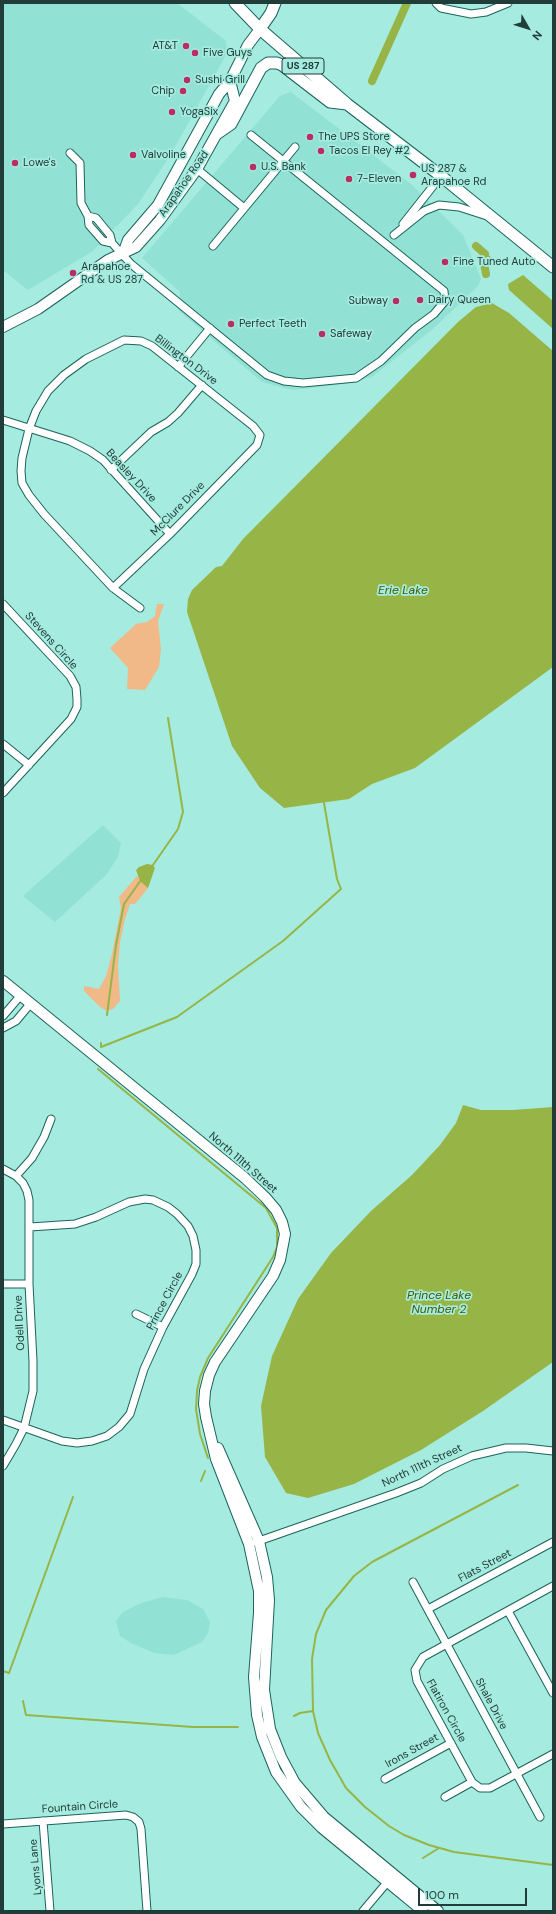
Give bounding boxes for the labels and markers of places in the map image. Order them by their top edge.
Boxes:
place label: AT&T [152,39,178,53]
marker: AT&T [181,41,191,51]
place label: Five Guys [203,46,252,60]
marker: Five Guys [190,48,200,58]
place label: Sushi Grill [195,73,245,87]
marker: Sushi Grill [182,75,192,85]
place label: Chip [151,84,175,98]
marker: Chip [178,86,188,96]
place label: YogaSix [180,105,218,119]
marker: YogaSix [167,107,177,117]
place label: The UPS Store [318,130,390,144]
marker: The UPS Store [305,132,315,142]
place label: Tacos El Rey #2 [329,144,410,158]
marker: Tacos El Rey #2 [316,146,326,156]
place label: Valvoline [141,148,186,162]
marker: Valvoline [128,150,138,160]
place label: Lowe's [23,156,56,170]
marker: Lowe's [10,158,20,168]
place label: U.S. Bank [261,160,306,174]
marker: U.S. Bank [248,162,258,172]
place label: US 287 & Arapahoe Rd [421,162,486,188]
marker: US 287 & Arapahoe Rd [408,170,418,180]
place label: 7-Eleven [357,172,401,186]
marker: 7-Eleven [344,174,354,184]
place label: Fine Tuned Auto [453,255,535,269]
marker: Fine Tuned Auto [440,257,450,267]
place label: Arapahoe Rd & US 287 [81,260,143,286]
marker: Arapahoe Rd & US 287 [68,268,78,278]
place label: Dairy Queen [428,293,491,307]
place label: Subway [349,294,388,308]
marker: Dairy Queen [415,295,425,305]
marker: Subway [391,296,401,306]
place label: Perfect Teeth [239,317,307,331]
marker: Perfect Teeth [226,319,236,329]
place label: Safeway [330,327,372,341]
marker: Safeway [317,329,327,339]

